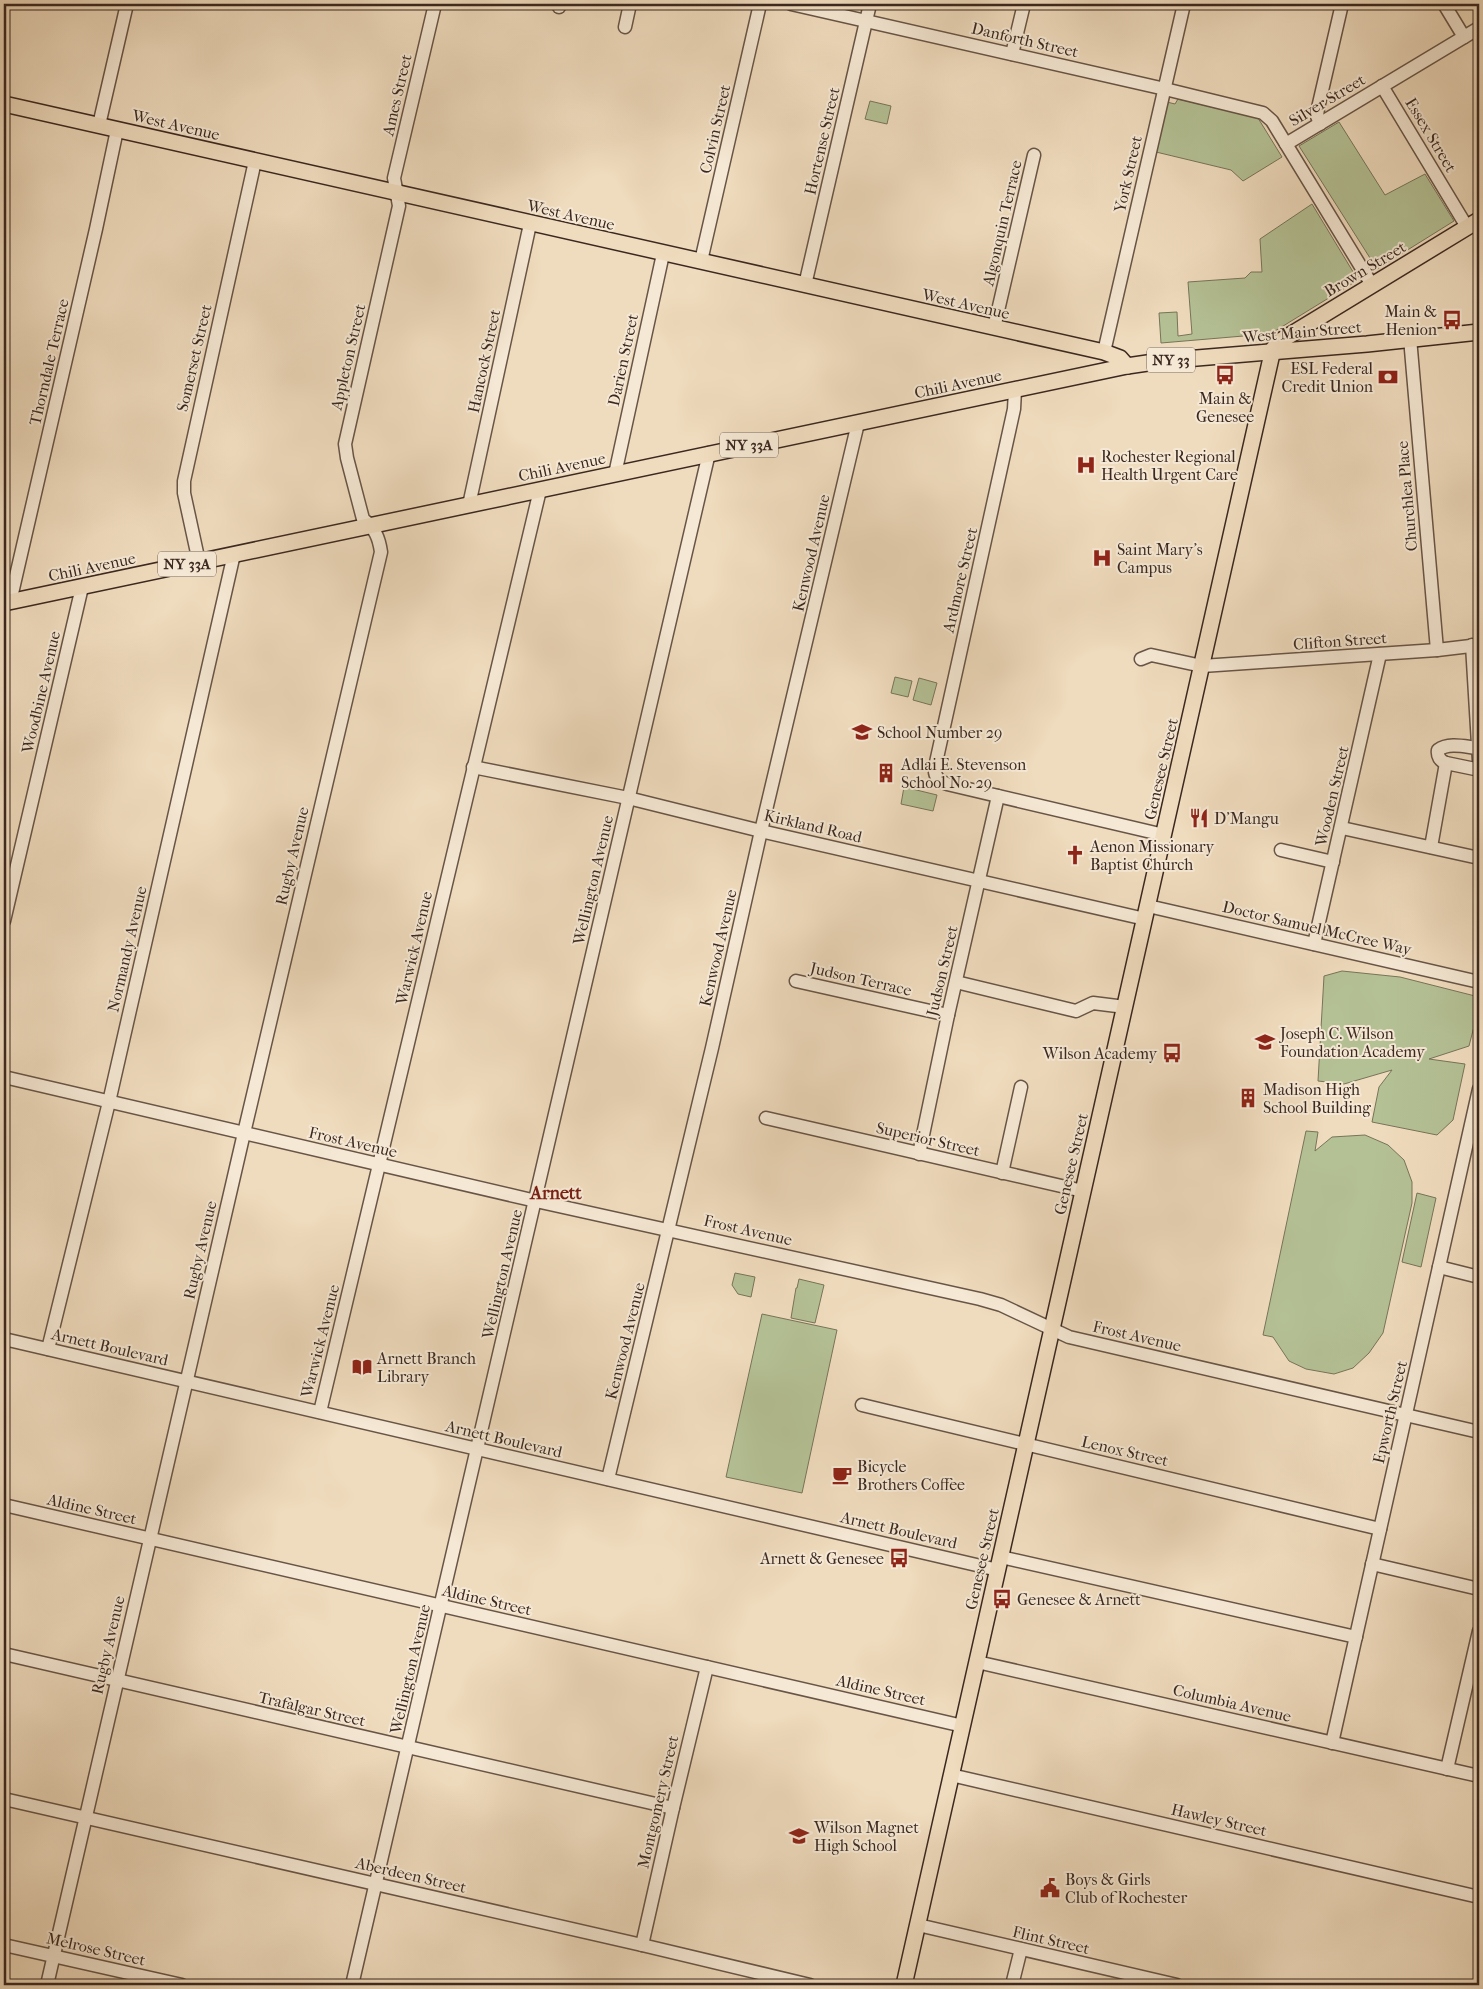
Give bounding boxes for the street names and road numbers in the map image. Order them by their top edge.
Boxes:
street label: Danforth Street [970,18,1081,62]
street label: Ames Street [378,52,416,139]
street label: Silver Street [1286,70,1369,130]
street label: Colvin Street [696,82,735,175]
street label: Hortense Street [800,85,844,197]
street label: Essex Street [1401,94,1461,176]
street label: West Avenue [129,105,222,144]
street label: York Street [1110,134,1146,215]
street label: Algonquin Terrace [978,158,1026,289]
street label: West Avenue [524,195,617,234]
street label: Brown Street [1321,237,1409,301]
street label: West Avenue [919,284,1012,323]
street label: Thorndale Terrace [25,297,73,427]
street label: Somerset Street [172,302,216,413]
street label: Appleton Street [326,302,370,413]
street label: Hancock Street [464,307,504,414]
street label: Darien Street [604,312,642,408]
street label: West Main Street [1241,317,1363,347]
road number: NY 33 [1147,348,1195,372]
street label: Chili Avenue [913,365,1003,403]
road number: NY 33A [720,432,778,458]
street label: Churchlea Place [1393,440,1421,552]
street label: Chili Avenue [517,448,607,486]
street label: Kenwood Avenue [788,492,834,614]
street label: Ardmore Street [938,525,981,635]
street label: Chili Avenue [47,548,137,586]
road number: NY 33A [158,552,216,576]
street label: Clifton Street [1293,628,1388,654]
street label: Woodbine Avenue [17,629,64,756]
street label: Genesee Street [1140,716,1182,822]
street label: Wooden Street [1311,744,1353,849]
street label: Rugby Avenue [271,805,313,907]
street label: Kirkland Road [762,805,864,847]
street label: Wellington Avenue [569,813,617,948]
street label: Normandy Avenue [103,884,151,1014]
street label: Kenwood Avenue [695,887,741,1009]
street label: Warwick Avenue [391,889,436,1008]
street label: Doctor Samuel McCree Way [1221,897,1414,959]
street label: Judson Street [922,924,962,1020]
street label: Judson Terrace [807,958,914,1000]
street label: Genesee Street [1050,1111,1092,1217]
street label: Superior Street [874,1118,982,1160]
street label: Frost Avenue [307,1123,399,1161]
street label: Rugby Avenue [179,1199,221,1301]
street label: Wellington Avenue [478,1207,526,1342]
street label: Frost Avenue [702,1211,794,1249]
street label: Kenwood Avenue [601,1280,649,1401]
street label: Warwick Avenue [297,1282,343,1400]
street label: Frost Avenue [1091,1317,1183,1355]
street label: Arnett Boulevard [49,1324,171,1370]
street label: Epworth Street [1369,1358,1411,1465]
street label: Arnett Boulevard [443,1416,565,1462]
street label: Lenox Street [1080,1432,1171,1470]
street label: Aldine Street [45,1489,139,1529]
street label: Genesee Street [961,1506,1003,1612]
street label: Arnett Boulevard [838,1507,960,1553]
street label: Aldine Street [440,1580,534,1620]
street label: Rugby Avenue [87,1594,129,1696]
street label: Wellington Avenue [386,1602,434,1737]
street label: Aldine Street [834,1670,928,1710]
street label: Columbia Avenue [1171,1680,1293,1726]
street label: Trafalgar Street [257,1687,368,1731]
street label: Montgomery Street [633,1733,683,1870]
street label: Hawley Street [1169,1800,1269,1840]
street label: Aberdeen Street [353,1853,468,1897]
street label: Flint Street [1011,1922,1092,1958]
street label: Melrose Street [45,1928,148,1970]

